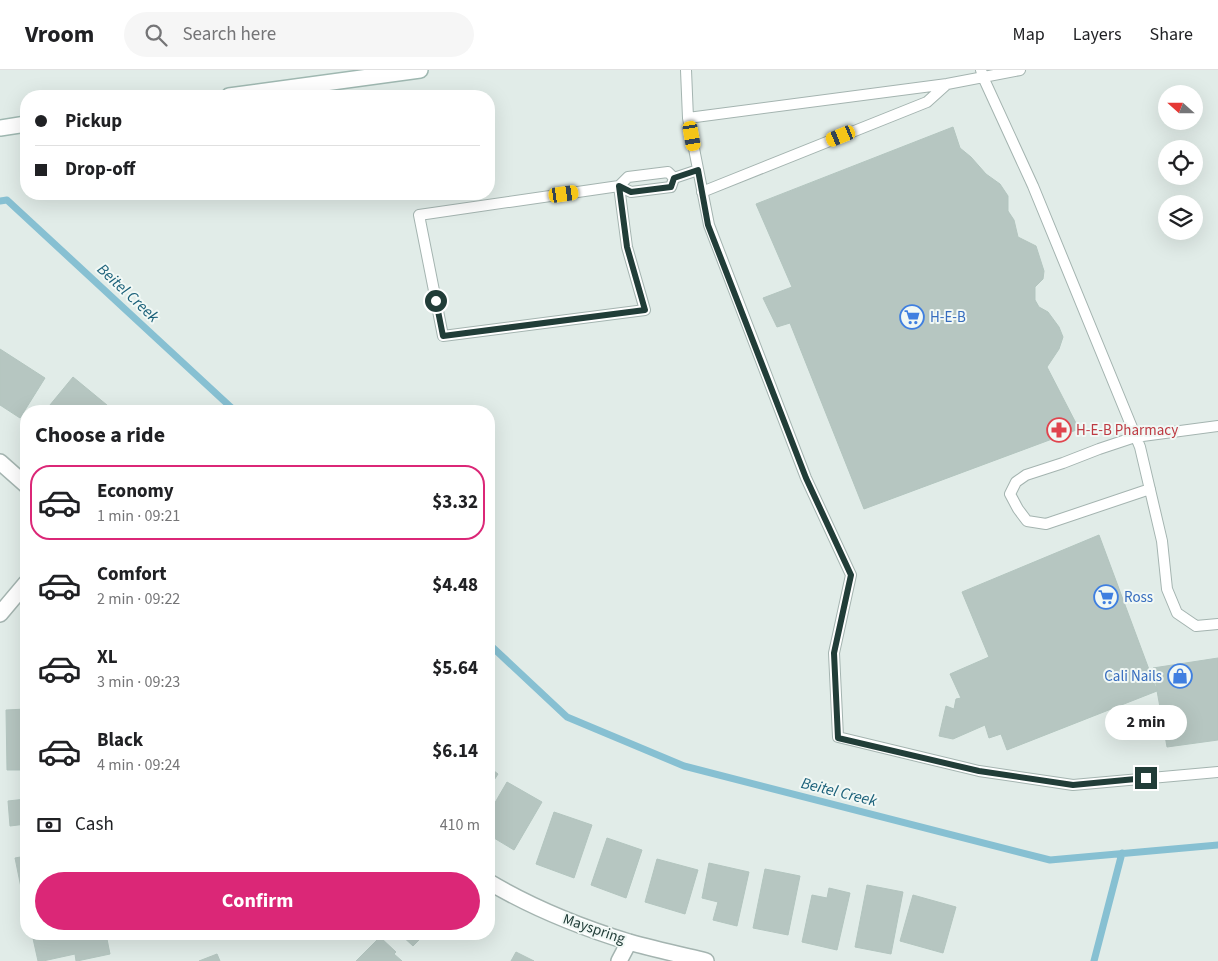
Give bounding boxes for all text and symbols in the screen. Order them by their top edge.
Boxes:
search box [124,12,474,57]
text: Vroom [25,17,94,52]
icon: search [142,21,170,49]
text: Search here [182,21,276,48]
text: Map [1013,22,1045,47]
text: Layers [1073,22,1122,47]
text: Share [1150,22,1193,47]
north arrow [1158,85,1202,130]
map controls [1158,85,1203,240]
text: Pickup [65,108,122,135]
car [682,120,701,152]
car [824,123,857,149]
button: locate [1158,140,1203,185]
text: Drop-off [65,156,135,183]
car [548,184,579,204]
button: layers [1158,195,1203,240]
water label: Beitel Creek [92,259,164,328]
route start [425,290,447,312]
supermarket icon: H-E-B [899,304,925,330]
place label: H-E-B [930,307,966,328]
pharmacy icon: H-E-B Pharmacy [1046,417,1072,443]
text: Choose a ride [35,419,165,451]
place label: H-E-B Pharmacy [1076,420,1178,441]
text: Economy [97,478,174,505]
icon: car [37,480,82,525]
text: $3.32 [432,489,478,516]
text: 1 min · 09:21 [97,505,180,527]
text: Comfort [97,561,167,588]
icon: car [37,563,82,608]
text: $4.48 [432,572,478,599]
supermarket icon: Ross [1093,584,1119,610]
place label: Ross [1124,587,1153,608]
text: 2 min · 09:22 [97,588,180,610]
text: XL [97,644,118,671]
icon: car [37,646,82,691]
text: $5.64 [432,655,478,682]
shop icon: Cali Nails [1167,663,1193,689]
place label: Cali Nails [1104,666,1162,687]
text: 3 min · 09:23 [97,671,180,693]
callout: 2 min [1105,706,1187,740]
text: 2 min [1127,711,1165,733]
text: Black [97,727,143,754]
icon: car [37,729,82,774]
text: $6.14 [432,738,478,765]
text: 4 min · 09:24 [97,754,180,776]
route end [1135,767,1157,789]
water label: Beitel Creek [799,772,880,812]
icon: cash [35,811,63,839]
text: Cash [75,811,114,838]
text: 410 m [440,814,480,836]
button: Confirm [35,872,480,930]
street label: Mayspring [560,909,628,950]

